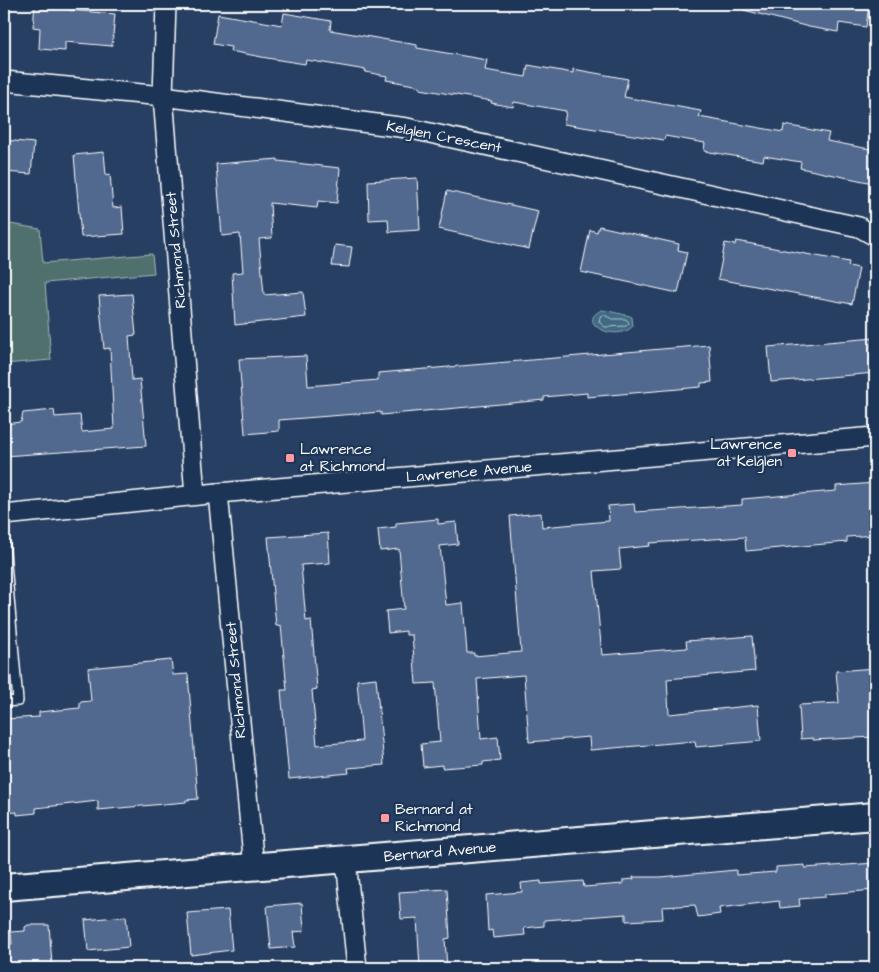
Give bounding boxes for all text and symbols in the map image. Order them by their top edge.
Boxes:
street label: Kelglen Crescent [384,116,503,159]
street label: Richmond Street [160,191,192,309]
place label: Lawrence at Kelglen [710,434,782,473]
place label: Lawrence at Richmond [300,439,385,477]
marker: Lawrence at Kelglen [786,447,798,459]
marker: Lawrence at Richmond [284,452,296,464]
street label: Lawrence Avenue [405,456,533,488]
street label: Richmond Street [220,621,252,739]
place label: Bernard at Richmond [395,799,473,837]
marker: Bernard at Richmond [379,812,391,824]
street label: Bernard Avenue [383,837,497,867]

